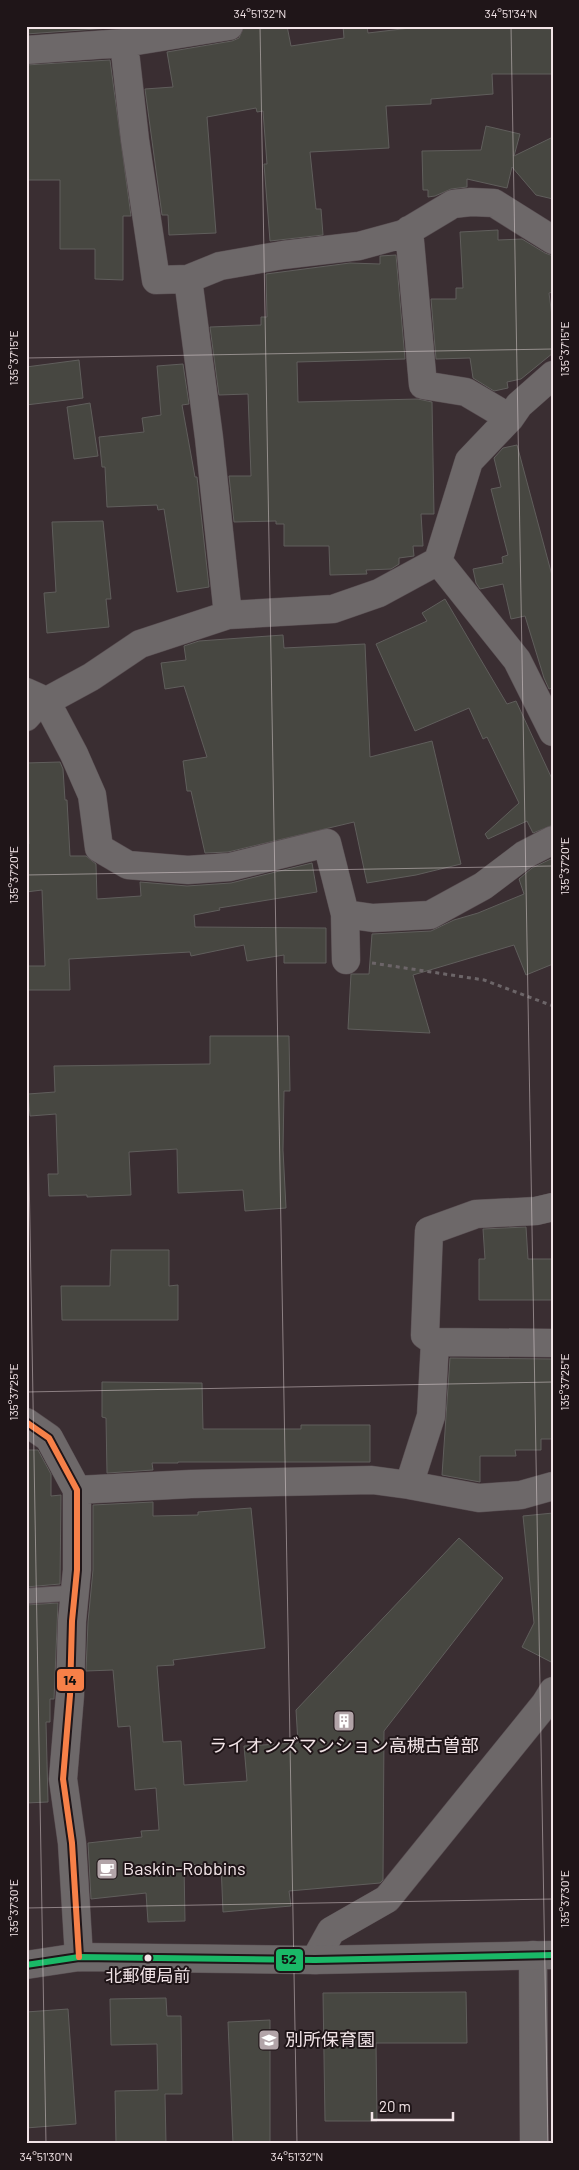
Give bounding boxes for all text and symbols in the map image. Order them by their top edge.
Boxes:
text: 34°51'32"N [234,6,286,20]
text: 34°51'34"N [485,6,537,20]
text: 135°37'15"E [557,321,571,377]
text: 135°37'15"E [6,330,20,386]
text: 135°37'20"E [557,837,571,895]
text: 135°37'20"E [6,846,20,904]
text: 135°37'25"E [557,1353,571,1411]
text: 135°37'25"E [6,1363,20,1421]
line badge: 14 [56,1668,85,1692]
text: 14 [63,1671,77,1688]
building icon: ライオンズマンション高槻古曽部 [332,1709,356,1733]
place label: ライオンズマンション高槻古曽部 [209,1734,479,1756]
cafe icon: Baskin-Robbins [95,1857,119,1881]
place label: Baskin-Robbins [123,1857,246,1879]
text: 135°37'30"E [557,1870,571,1928]
text: 135°37'30"E [6,1879,20,1937]
line badge: 52 [275,1948,304,1972]
text: 52 [281,1950,297,1967]
marker: 北郵便局前 [143,1953,153,1963]
place label: 北郵便局前 [106,1965,191,1985]
school or university icon: 別所保育園 [257,2028,281,2052]
place label: 別所保育園 [285,2028,375,2050]
scale bar [372,2090,453,2122]
text: 20 m [379,2097,411,2115]
text: 34°51'30"N [19,2149,73,2163]
text: 34°51'32"N [271,2149,323,2163]

